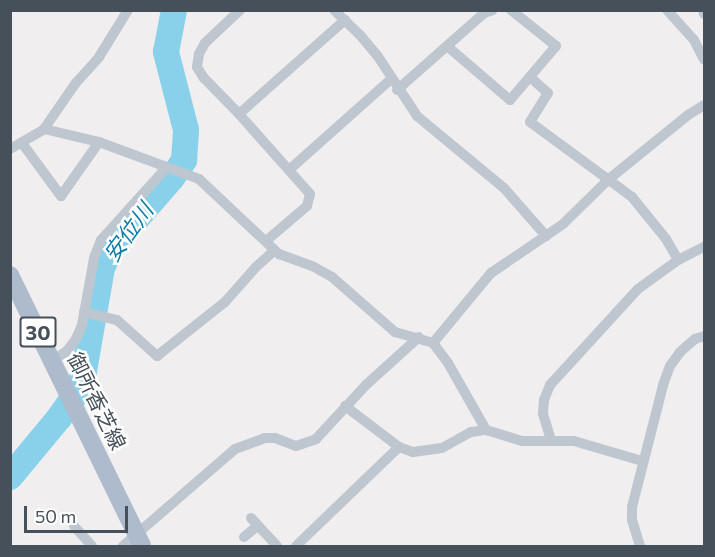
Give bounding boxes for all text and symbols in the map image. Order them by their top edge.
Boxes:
water label: 安位川 [98,198,158,266]
road number: 30 [18,315,57,349]
street label: 御所香芝線 [63,348,131,454]
scale bar [27,494,130,532]
text: 50 m [35,505,76,527]

